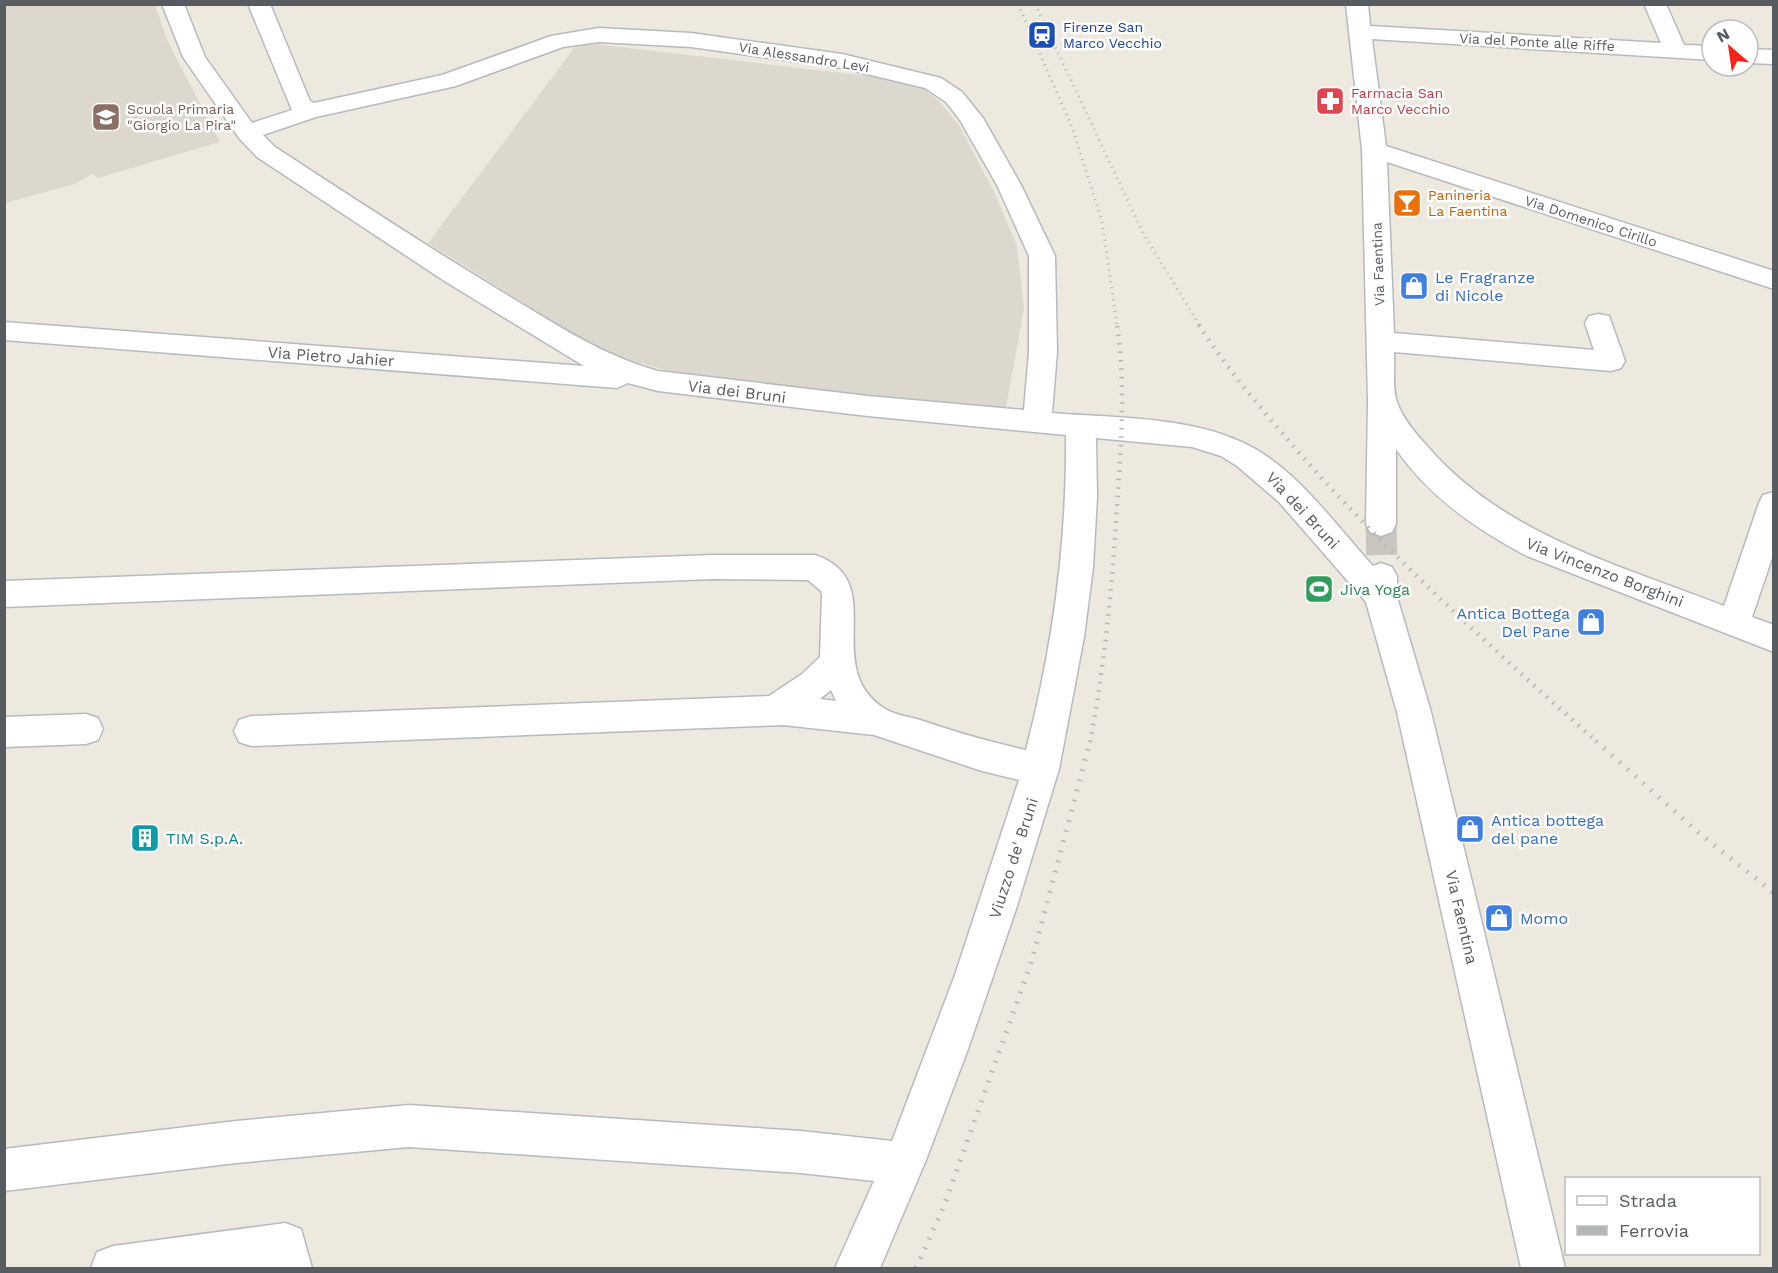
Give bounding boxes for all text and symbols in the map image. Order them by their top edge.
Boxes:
north arrow [1700,18,1760,78]
station icon: Firenze San Marco Vecchio [1026,19,1058,51]
place label: Firenze San Marco Vecchio [1063,19,1162,51]
text: N [1713,24,1733,47]
street label: Via del Ponte alle Riffe [1459,30,1615,54]
street label: Via Alessandro Levi [738,39,870,75]
pharmacy icon: Farmacia San Marco Vecchio [1314,85,1346,117]
place label: Farmacia San Marco Vecchio [1351,85,1450,117]
school or university icon: Scuola Primaria "Giorgio La Pira" [90,101,122,133]
place label: Scuola Primaria "Giorgio La Pira" [127,101,236,133]
bar icon: Panineria La Faentina [1391,187,1423,219]
place label: Panineria La Faentina [1428,187,1507,219]
street label: Via Domenico Cirillo [1523,192,1659,250]
street label: Via Faentina [1369,222,1387,306]
place label: Le Fragranze di Nicole [1435,268,1535,305]
shop icon: Le Fragranze di Nicole [1398,270,1430,302]
street label: Via Pietro Jahier [267,343,396,370]
street label: Via dei Bruni [687,376,787,407]
street label: Via dei Bruni [1262,468,1343,553]
street label: Via Vincenzo Borghini [1523,534,1686,611]
sports icon: Jiva Yoga [1303,573,1335,605]
place label: Jiva Yoga [1340,580,1410,599]
place label: Antica Bottega Del Pane [1456,604,1570,641]
shop icon: Antica Bottega Del Pane [1575,606,1607,638]
street label: Viuzzo de' Bruni [985,795,1042,921]
place label: Antica bottega del pane [1491,811,1604,848]
shop icon: Antica bottega del pane [1454,813,1486,845]
building icon: TIM S.p.A. [129,822,161,854]
place label: TIM S.p.A. [166,829,243,848]
street label: Via Faentina [1441,868,1482,966]
shop icon: Momo [1483,902,1515,934]
place label: Momo [1520,909,1568,928]
legend [1565,1177,1760,1255]
text: Strada [1619,1190,1677,1211]
text: Ferrovia [1619,1220,1689,1241]

